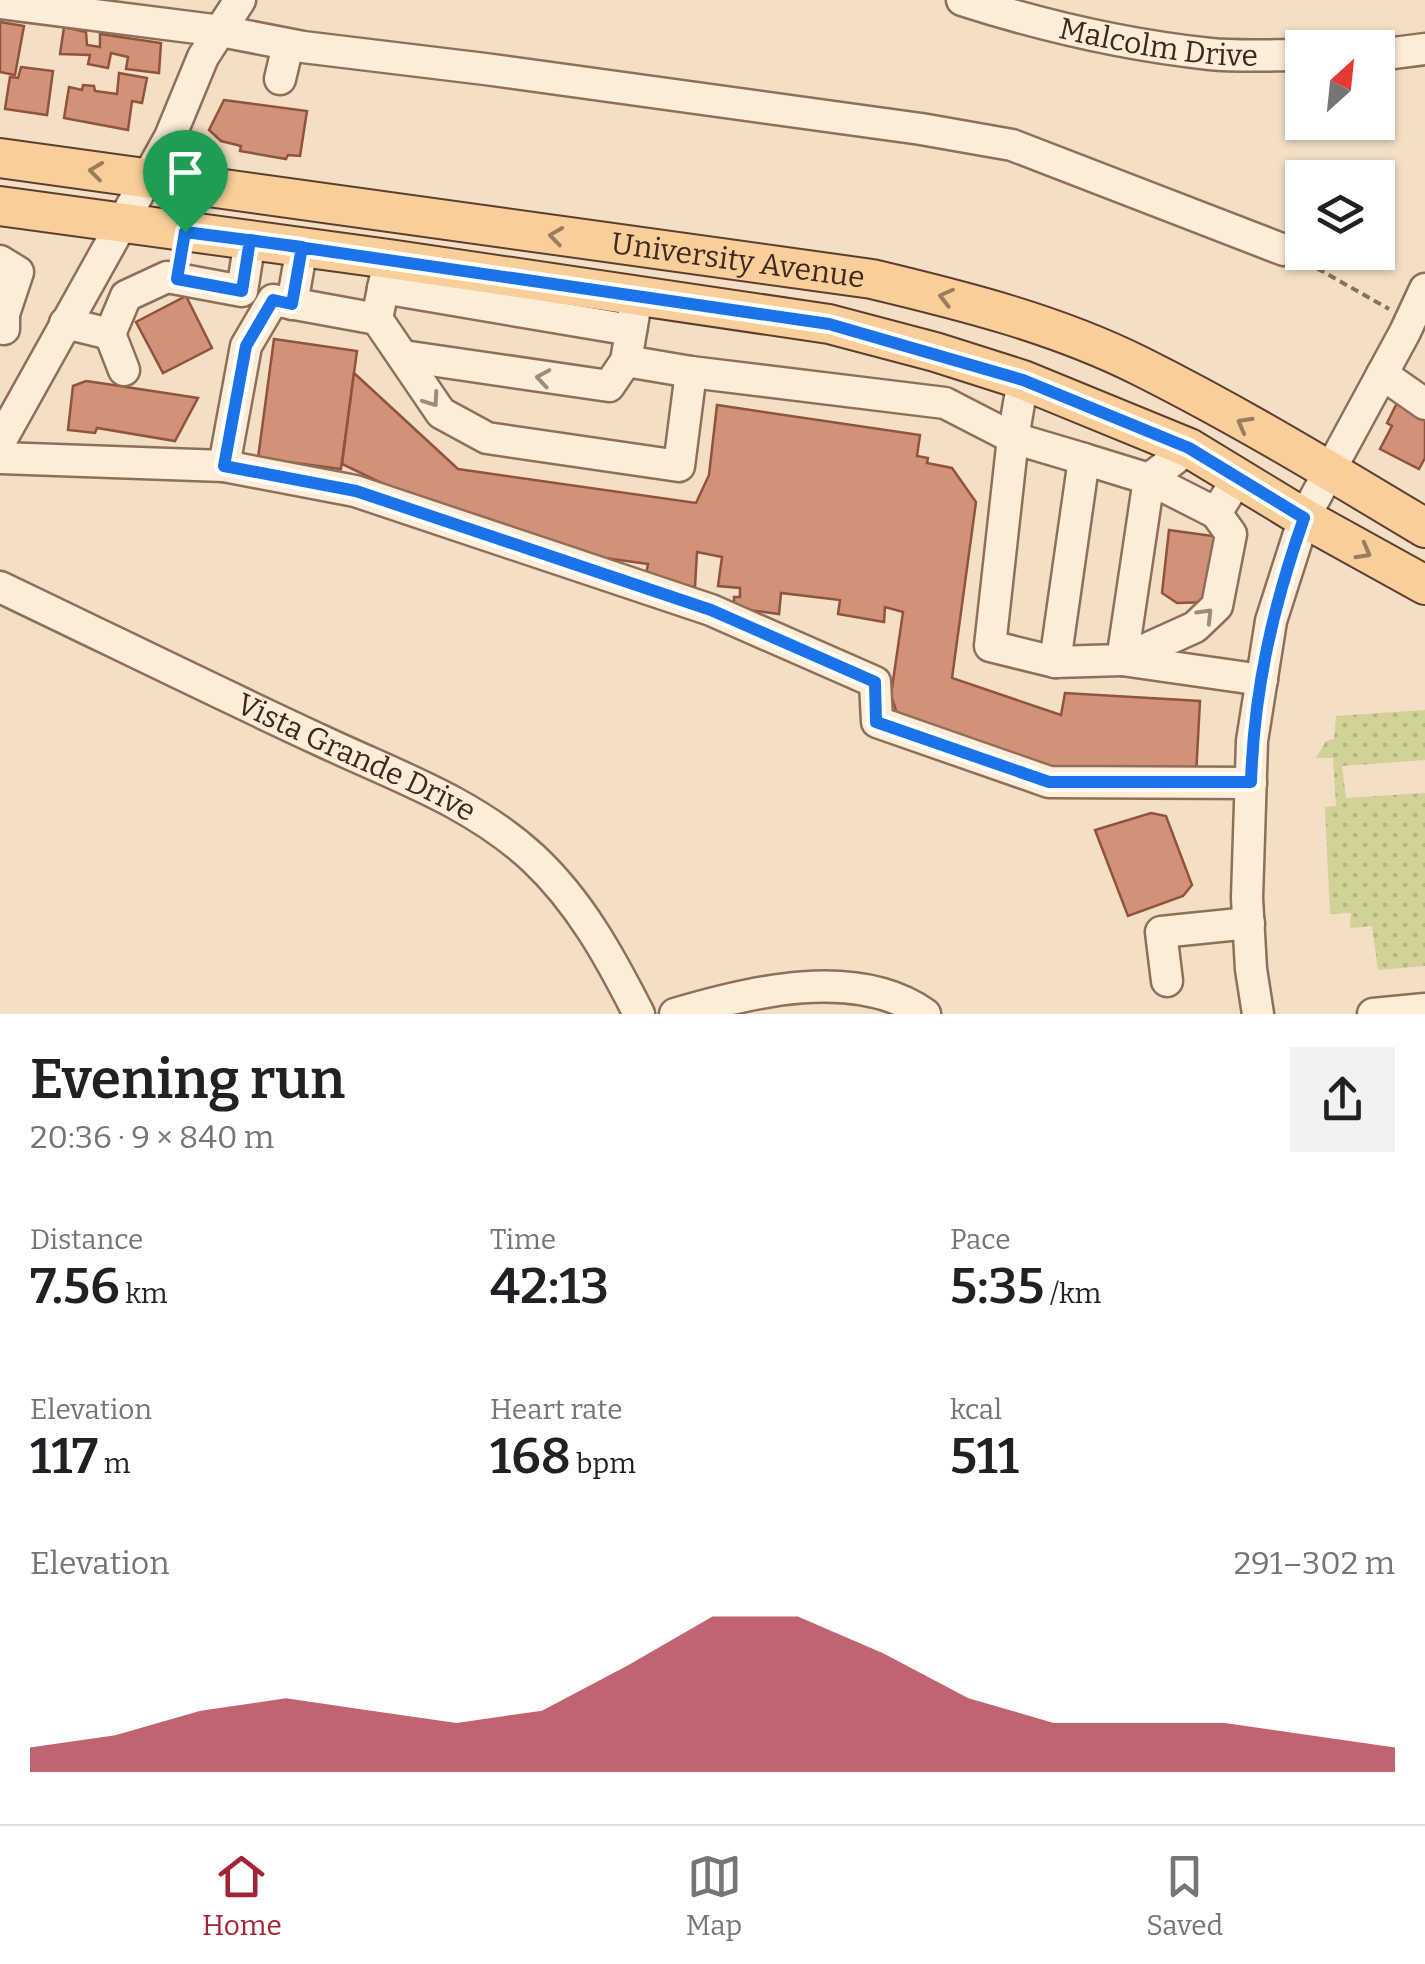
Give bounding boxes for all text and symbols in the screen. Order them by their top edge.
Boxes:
street label: Malcolm Drive [1056,10,1258,74]
north arrow [1285,30,1395,140]
map controls [1285,30,1395,270]
pin [143,130,228,233]
icon: arrive [158,145,213,200]
button: layers [1285,160,1395,270]
one-way arrow [88,161,104,182]
street label: University Avenue [609,225,867,296]
one-way arrow [548,226,564,247]
one-way arrow [938,288,955,309]
one-way arrow [535,368,551,389]
one-way arrow [420,389,438,407]
one-way arrow [1237,417,1255,436]
one-way arrow [1353,540,1372,559]
one-way arrow [1194,608,1212,626]
street label: Vista Grande Drive [231,686,482,829]
text: Evening run [30,1047,345,1113]
button: share [1290,1047,1395,1152]
text: 20:36 · 9 × 840 m [30,1118,274,1156]
text: Distance [30,1223,143,1256]
text: Time [490,1223,556,1256]
text: Pace [950,1223,1010,1256]
text: 7.56 [30,1256,120,1316]
text: 42:13 [490,1256,609,1316]
text: 5:35 [950,1256,1044,1316]
text: km [120,1277,167,1310]
text: /km [1044,1277,1101,1310]
text: Elevation [30,1393,152,1426]
text: Heart rate [490,1393,622,1426]
text: kcal [950,1393,1002,1426]
text: 117 [30,1426,98,1486]
text: 168 [490,1426,571,1486]
text: 511 [950,1426,1019,1486]
text: m [98,1447,130,1480]
text: bpm [571,1447,636,1480]
text: Elevation [30,1544,170,1582]
text: 291–302 m [1234,1544,1395,1582]
tab: Home [202,1849,282,1942]
tab: Map [686,1849,742,1942]
tab: Saved [1146,1849,1223,1942]

